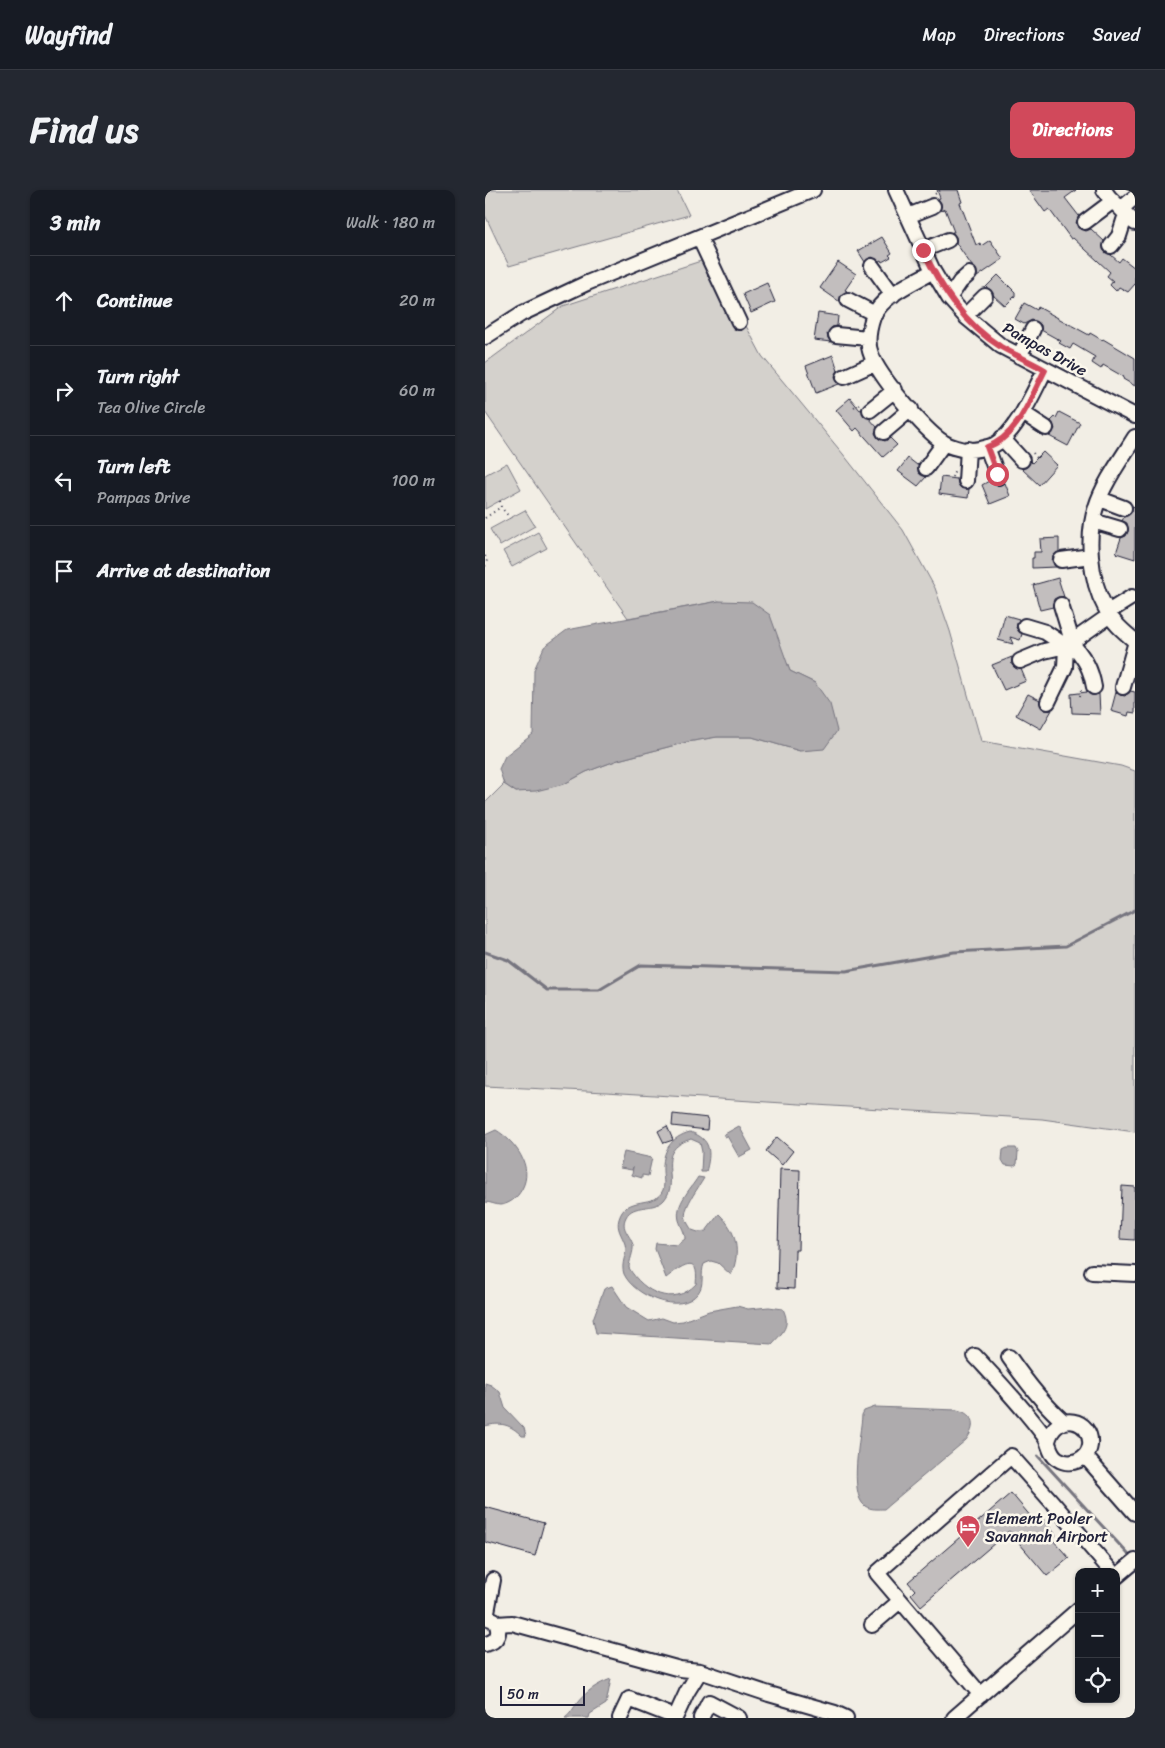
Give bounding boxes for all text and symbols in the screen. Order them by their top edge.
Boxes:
text: Wayfind [25,14,111,56]
text: Map [923,19,956,51]
text: Directions [984,19,1065,51]
text: Saved [1093,19,1140,51]
text: Find us [30,99,138,161]
button: Directions [1010,102,1135,158]
text: 3 min [50,204,100,242]
text: Walk · 180 m [346,208,435,237]
route end [912,239,935,262]
text: Continue [97,284,173,317]
text: 20 m [399,286,435,315]
icon: ahead [50,287,78,315]
street label: Pampas Drive [997,314,1093,384]
text: Turn right [97,360,179,393]
text: 60 m [399,376,435,405]
icon: right [50,377,78,405]
text: Tea Olive Circle [97,393,205,422]
text: Turn left [97,450,170,483]
route start [986,463,1009,486]
text: 100 m [391,466,435,495]
icon: left [50,467,78,495]
text: Pampas Drive [97,483,190,512]
text: Arrive at destination [97,554,270,587]
icon: arrive [50,557,78,585]
place label: Element Pooler Savannah Airport [985,1504,1108,1551]
hotel icon: Element Pooler Savannah Airport [955,1514,981,1548]
map controls [1075,1568,1120,1703]
button: + [1075,1568,1120,1613]
button: − [1075,1613,1120,1658]
button: locate [1075,1658,1120,1703]
text: 50 m [507,1682,539,1707]
scale bar [500,1683,585,1706]

